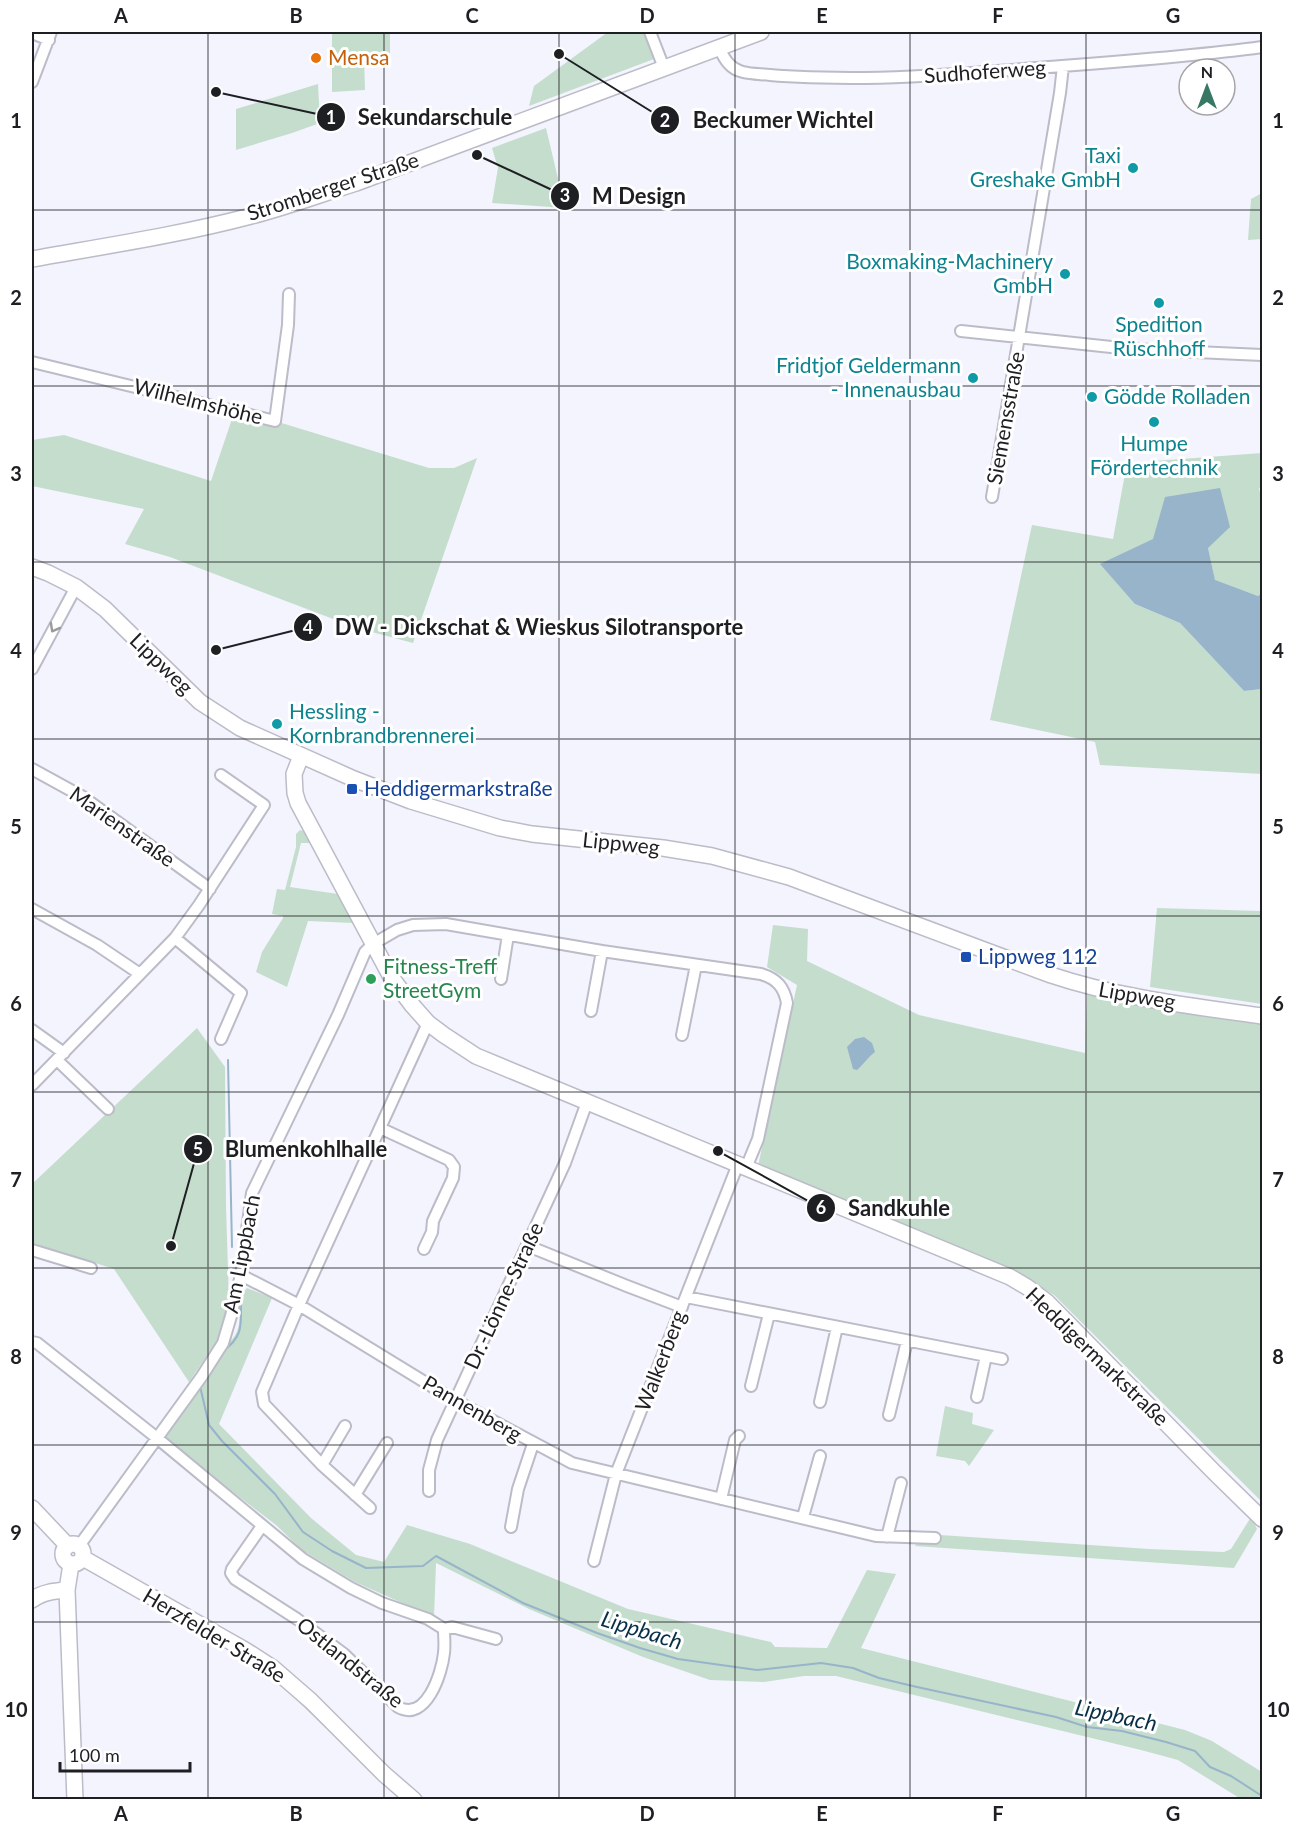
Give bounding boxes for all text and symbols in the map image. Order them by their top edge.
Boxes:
text: A [113,3,128,27]
text: B [289,3,303,27]
text: C [465,3,479,27]
text: D [639,3,655,27]
text: E [816,3,828,27]
text: F [992,3,1004,27]
text: G [1166,3,1180,27]
place label: Mensa [328,44,390,69]
marker: Mensa [309,51,323,65]
street label: Sudhoferweg [923,54,1047,87]
north arrow [1177,57,1237,117]
text: N [1201,62,1213,81]
callout: Sekundarschule [316,97,524,137]
callout: Beckumer Wichtel [650,100,886,140]
text: Sekundarschule [358,103,512,130]
text: 1 [326,106,336,128]
text: Beckumer Wichtel [693,106,873,133]
text: 1 [10,108,22,132]
text: 1 [1272,108,1284,132]
text: 2 [660,109,670,131]
place label: Taxi Greshake GmbH [970,142,1121,191]
street label: Stromberger Straße [243,146,422,225]
marker: Taxi Greshake GmbH [1126,161,1140,175]
callout: M Design [550,176,698,216]
text: M Design [592,182,686,209]
text: 3 [560,184,570,206]
place label: Boxmaking-Machinery GmbH [846,248,1053,297]
marker: Boxmaking-Machinery GmbH [1058,267,1072,281]
text: 2 [10,285,22,309]
text: 2 [1272,285,1284,309]
marker: Spedition Rüschhoff [1152,296,1166,310]
place label: Spedition Rüschhoff [1113,311,1205,360]
street label: Siemensstraße [981,349,1029,486]
place label: Fridtjof Geldermann - Innenausbau [776,352,961,401]
marker: Fridtjof Geldermann - Innenausbau [966,371,980,385]
street label: Wilhelmshöhe [131,372,266,429]
place label: Gödde Rolladen [1104,383,1250,408]
marker: Gödde Rolladen [1085,390,1099,404]
marker: Humpe Fördertechnik [1147,415,1161,429]
place label: Humpe Fördertechnik [1090,430,1218,479]
text: 3 [10,461,22,485]
text: 3 [1272,461,1284,485]
callout: DW - Dickschat & Wieskus Silotransporte [293,607,755,647]
text: DW - Dickschat & Wieskus Silotransporte [335,613,743,640]
text: 4 [303,616,313,638]
one-way arrow [50,622,61,632]
street label: Lippweg [125,627,199,699]
text: 4 [10,638,22,662]
text: 4 [1272,638,1284,662]
place label: Hessling - Kornbrandbrennerei [289,698,474,747]
marker: Hessling - Kornbrandbrennerei [270,717,284,731]
place label: Heddigermarkstraße [364,775,553,800]
street label: Marienstraße [65,780,180,871]
marker: Heddigermarkstraße [345,782,359,796]
text: 5 [10,814,22,838]
text: 5 [1272,814,1284,838]
street label: Lippweg [581,826,661,859]
place label: Lippweg 112 [978,943,1098,968]
marker: Lippweg 112 [959,950,973,964]
place label: Fitness-Treff StreetGym [383,953,497,1002]
marker: Fitness-Treff StreetGym [364,972,378,986]
street label: Lippweg [1097,975,1178,1014]
text: 6 [10,991,22,1015]
text: 6 [1272,991,1284,1015]
callout: Blumenkohlhalle [183,1129,400,1169]
text: Blumenkohlhalle [225,1135,388,1162]
text: 5 [193,1138,203,1160]
text: 7 [10,1167,22,1191]
text: 7 [1272,1167,1284,1191]
callout: Sandkuhle [806,1188,962,1228]
street label: Am Lippbach [217,1192,264,1315]
text: Sandkuhle [848,1194,950,1221]
text: 6 [816,1196,826,1218]
street label: Dr.-Lönne-Straße [458,1218,548,1373]
street label: Heddigermarkstraße [1021,1281,1175,1430]
street label: Walkerberg [629,1306,690,1414]
text: 8 [10,1344,22,1368]
text: 8 [1272,1344,1284,1368]
street label: Pannenberg [419,1369,527,1446]
text: 9 [10,1520,22,1544]
text: 9 [1272,1520,1284,1544]
street label: Herzfelder Straße [139,1582,291,1687]
water label: Lippbach [598,1604,686,1655]
street label: Ostlandstraße [293,1611,409,1712]
water label: Lippbach [1073,1693,1160,1736]
text: 10 [4,1697,28,1721]
text: 10 [1266,1697,1290,1721]
scale bar [60,1735,190,1773]
text: 100 m [69,1744,120,1766]
text: A [113,1801,128,1825]
text: B [289,1801,303,1825]
text: C [465,1801,479,1825]
text: D [639,1801,655,1825]
text: E [816,1801,828,1825]
text: F [992,1801,1004,1825]
text: G [1166,1801,1180,1825]

